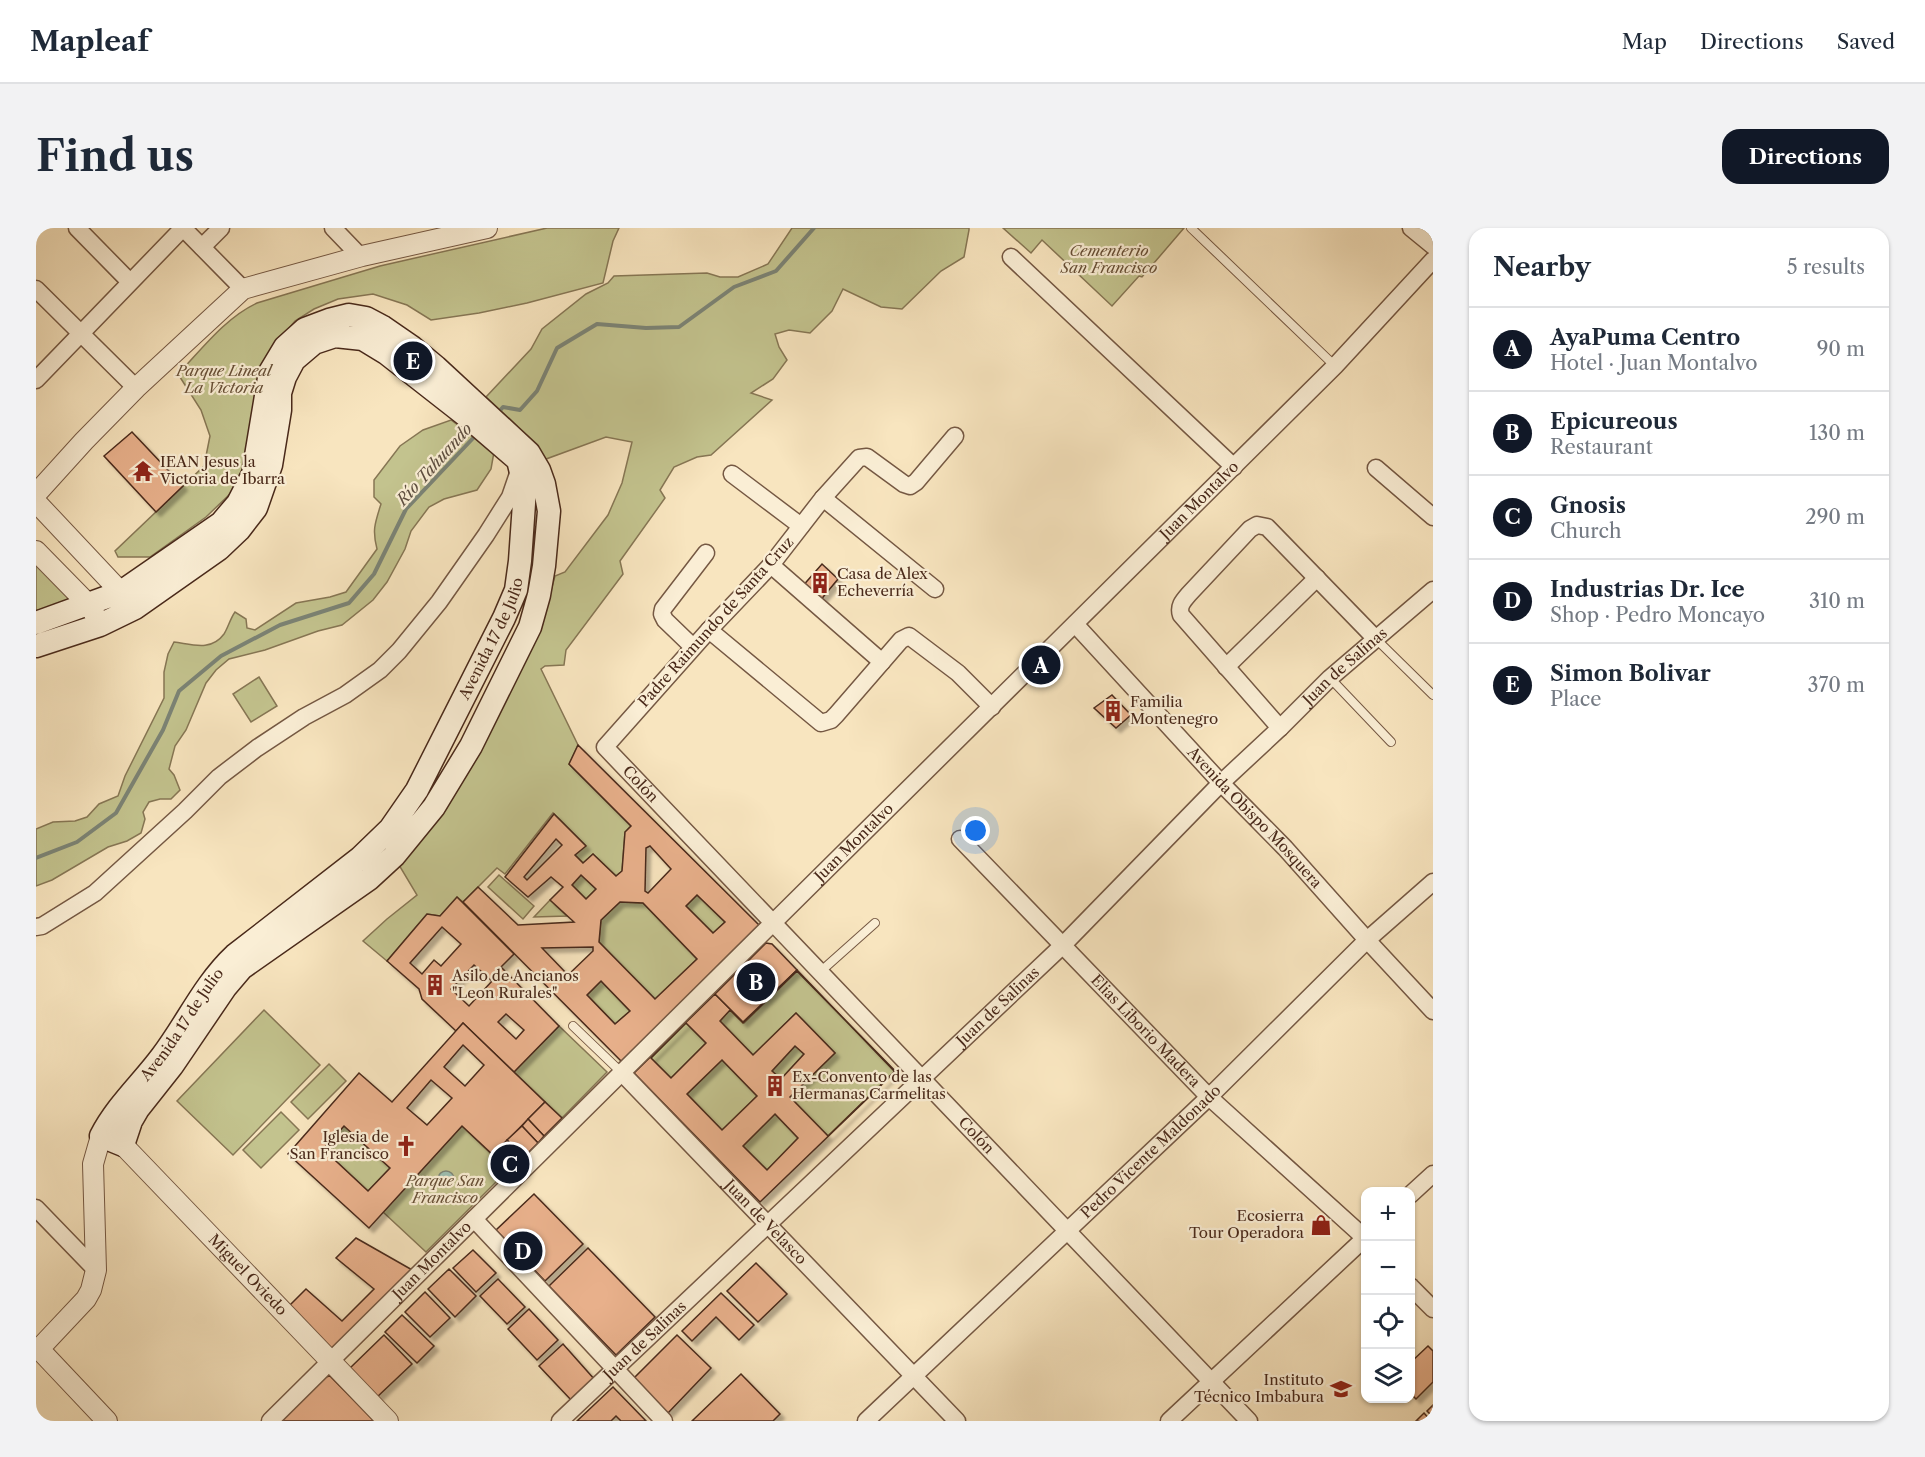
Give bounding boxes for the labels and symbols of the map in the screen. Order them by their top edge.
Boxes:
park label: Cementerio San Francisco [1060,241,1157,277]
pin: E [394,338,433,384]
park label: Parque Lineal La Victoria [175,361,274,397]
water label: Río Tahuando [390,419,476,511]
place label: IEAN Jesus la Victoria de Ibarra [159,452,285,488]
street label: Juan Montalvo [1154,457,1242,545]
temple icon: IEAN Jesus la Victoria de Ibarra [131,459,155,483]
street label: Padre Raimundo de Santa Cruz [634,532,798,711]
place label: Casa de Alex Echeverría [837,564,928,600]
building icon: Casa de Alex Echeverría [808,571,832,595]
street label: Avenida 17 de Julio [454,576,527,704]
street label: Juan de Salinas [1297,623,1391,710]
pin: A [1022,642,1060,688]
place label: Familia Montenegro [1130,692,1218,728]
building icon: Familia Montenegro [1101,699,1125,723]
street label: Avenida Obispo Mosquera [1183,742,1326,892]
street label: Colón [619,761,663,807]
street label: Juan Montalvo [809,799,897,887]
your location [961,816,990,845]
pin: B [736,960,776,1005]
street label: Juan de Salinas [951,963,1043,1051]
street label: Avenida 17 de Julio [135,964,227,1085]
place label: Asilo de Ancianos "Leon Rurales" [451,966,579,1002]
street label: Elias Liborio Madera [1087,970,1205,1091]
building icon: Asilo de Ancianos "Leon Rurales" [423,973,447,997]
place label: Ex-Convento de las Hermanas Carmelitas [792,1067,946,1103]
building icon: Ex-Convento de las Hermanas Carmelitas [763,1074,787,1098]
street label: Pedro Vicente Maldonado [1076,1081,1225,1222]
street label: Colón [955,1113,999,1158]
place label: Iglesia de San Francisco [289,1127,389,1163]
church icon: Iglesia de San Francisco [394,1134,418,1158]
pin: C [490,1142,530,1186]
park label: Parque San Francisco [405,1171,484,1207]
street label: Juan de Velasco [719,1174,811,1268]
place label: Ecosierra Tour Operadora [1189,1206,1304,1242]
shop icon: Ecosierra Tour Operadora [1309,1213,1333,1237]
street label: Juan Montalvo [387,1217,475,1305]
pin: D [504,1228,542,1274]
street label: Miguel Oviedo [205,1230,291,1319]
street label: Juan de Salinas [598,1297,690,1385]
place label: Instituto Técnico Imbabura [1194,1370,1324,1406]
school or university icon: Instituto Técnico Imbabura [1329,1377,1353,1401]

